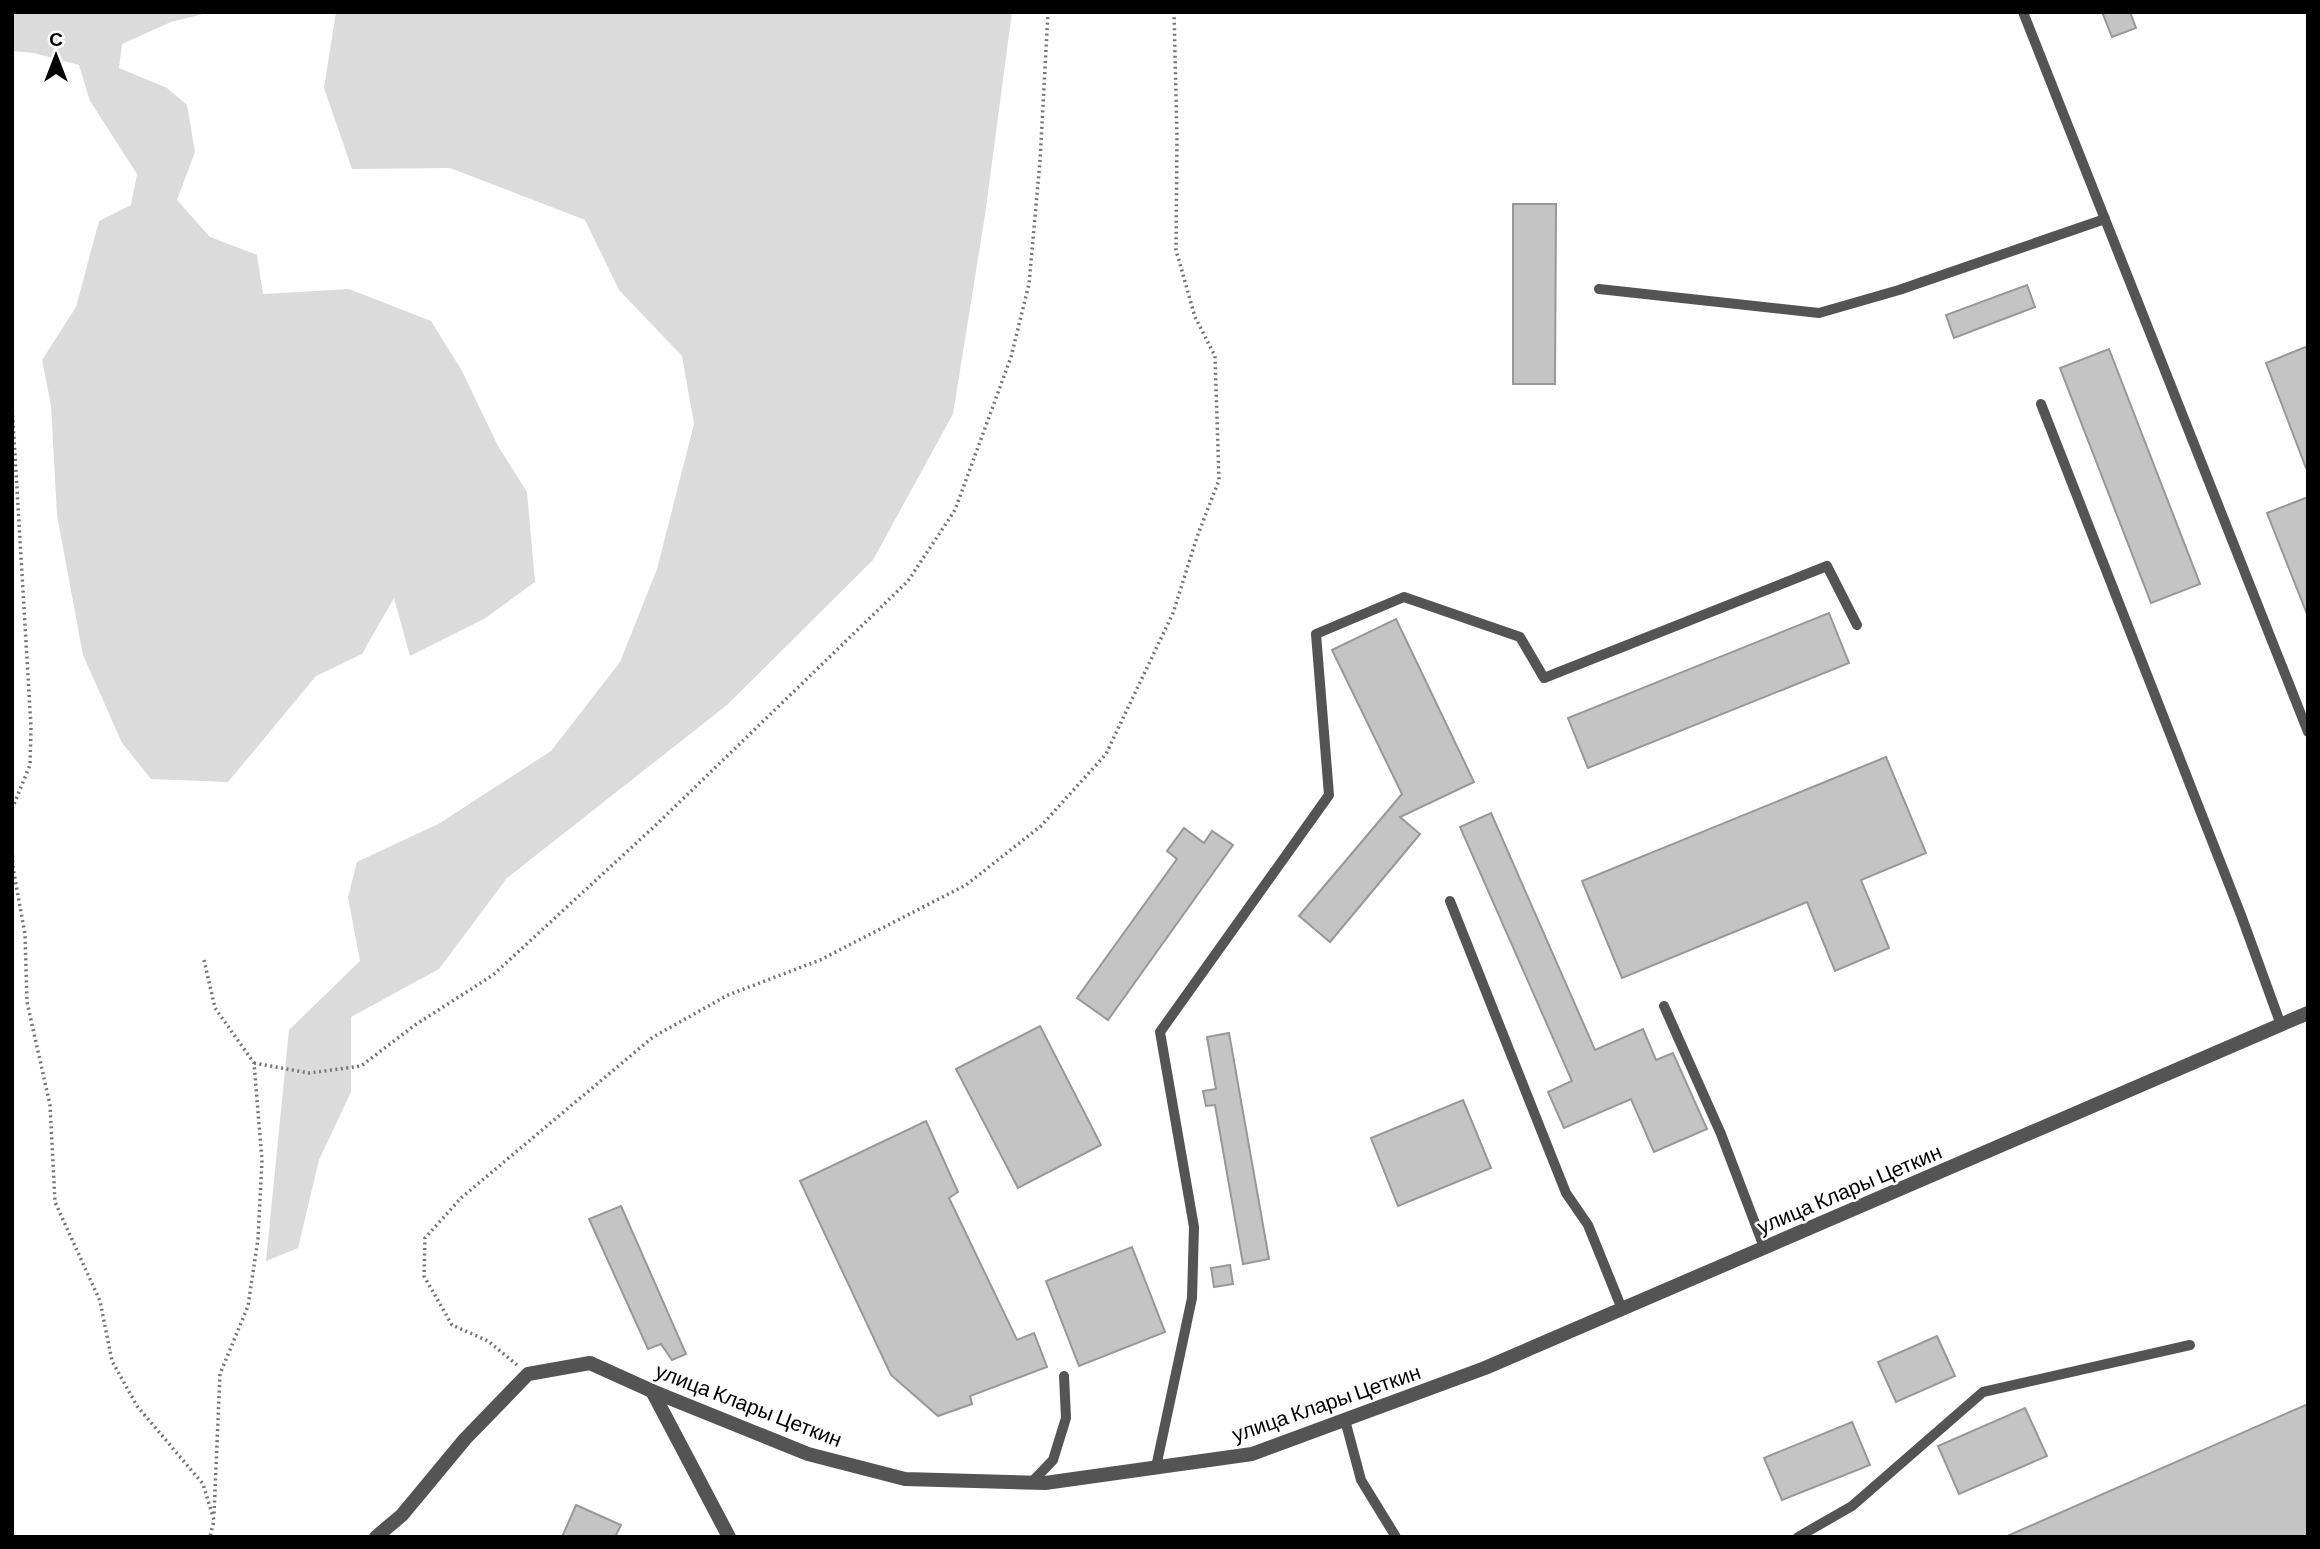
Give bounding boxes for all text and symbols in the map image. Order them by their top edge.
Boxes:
north arrow [21,21,91,91]
text: С [49,27,63,50]
street label: улица Клары Цеткин [1753,1138,1945,1238]
street label: улица Клары Цеткин [652,1357,846,1451]
street label: улица Клары Цеткин [1228,1358,1424,1446]

